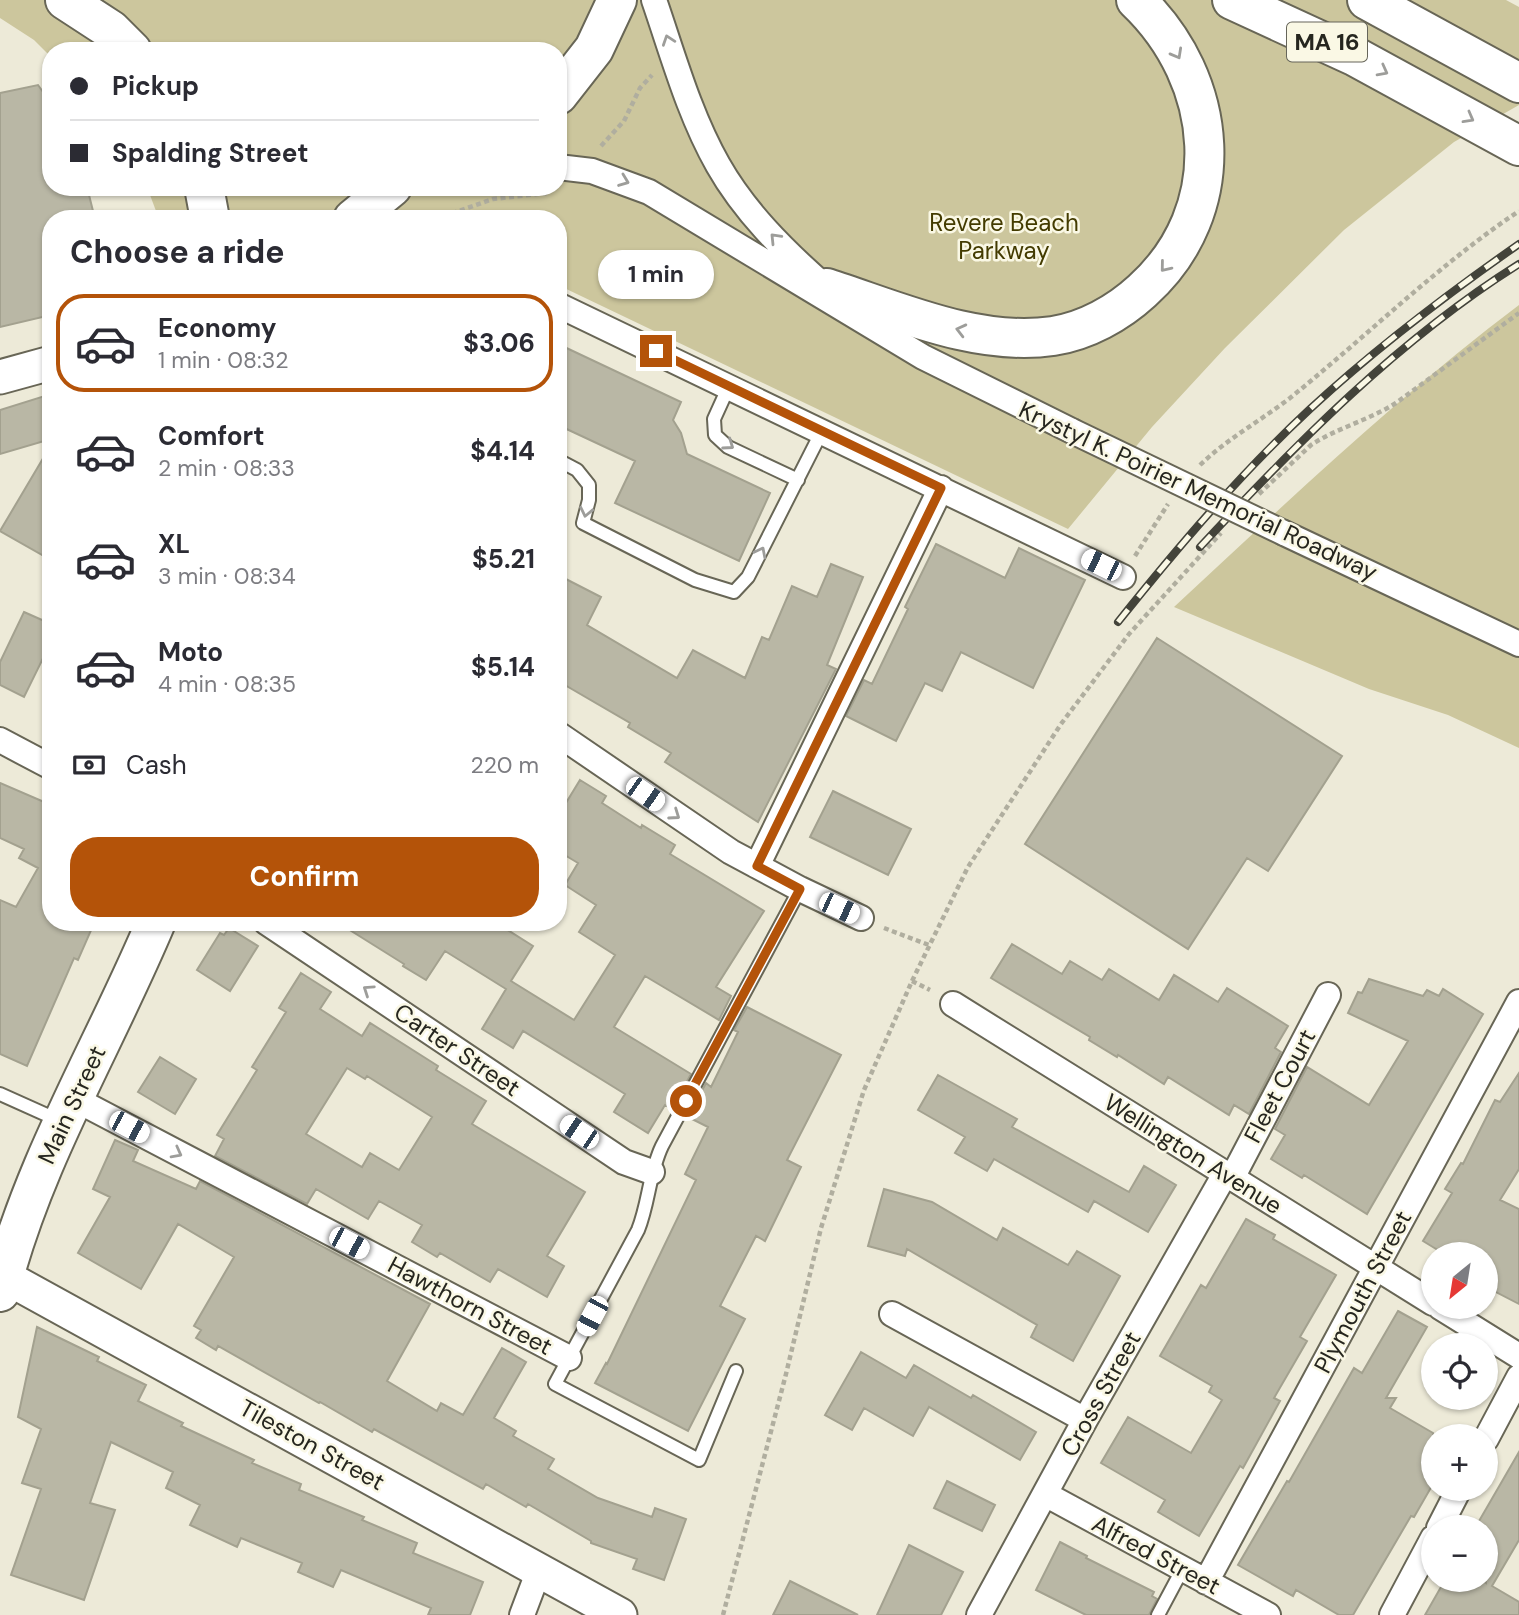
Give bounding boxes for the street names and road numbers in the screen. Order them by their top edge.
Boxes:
road number: MA 16 [1287,22,1367,61]
street label: Krystyl K. Poirier Memorial Roadway [1014,394,1382,587]
street label: Carter Street [388,996,526,1103]
street label: Fleet Court [1237,1024,1322,1148]
street label: Main Street [31,1041,112,1169]
street label: Wellington Avenue [1098,1086,1288,1221]
street label: Plymouth Street [1307,1205,1418,1378]
street label: Hawthorn Street [383,1249,558,1362]
street label: Cross Street [1053,1326,1148,1462]
street label: Tileston Street [234,1392,390,1497]
street label: Alfred Street [1087,1508,1226,1601]

